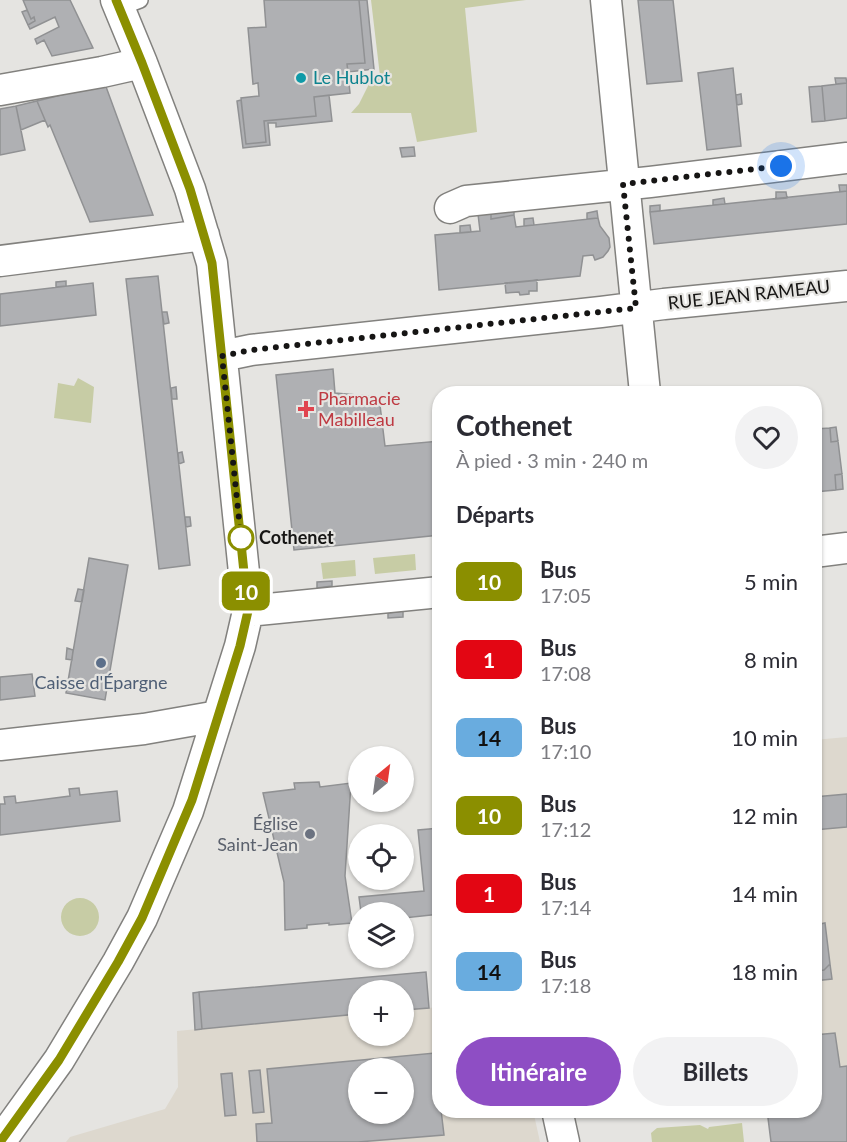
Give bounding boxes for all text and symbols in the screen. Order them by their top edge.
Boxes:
place label: Le Hublot [313,66,391,88]
marker: Le Hublot [294,71,308,85]
your location [766,151,796,181]
street label: RUE JEAN RAMEAU [667,275,831,313]
place label: Pharmacie Mabilleau [318,387,400,430]
marker: Pharmacie Mabilleau [299,402,313,416]
button: heart [735,406,798,469]
text: Cothenet [456,408,572,442]
text: À pied · 3 min · 240 m [456,448,648,472]
text: Départs [456,501,534,528]
marker: Cothenet [228,525,254,551]
place label: Cothenet [259,526,334,548]
text: Bus [540,556,576,583]
text: 5 min [744,568,798,595]
text: 10 [477,569,501,594]
line badge: 10 [219,572,273,610]
text: 10 [234,579,258,604]
text: 17:05 [540,583,591,607]
text: Bus [540,634,576,661]
text: 8 min [744,646,798,673]
text: 1 [483,647,495,672]
marker: Caisse d'Épargne [94,656,108,670]
text: 17:08 [540,661,591,685]
place label: Caisse d'Épargne [34,671,168,693]
text: Bus [540,712,576,739]
text: 10 min [731,724,798,751]
text: 14 [477,725,501,750]
text: 17:10 [540,739,591,763]
north arrow [348,746,414,812]
map controls [348,746,414,1124]
text: Bus [540,790,576,817]
text: 12 min [731,802,798,829]
text: 10 [477,803,501,828]
place label: Église Saint-Jean [217,812,298,855]
text: 17:12 [540,817,591,841]
button: locate [348,824,414,890]
marker: Église Saint-Jean [303,827,317,841]
text: Bus [540,868,576,895]
text: 14 min [731,880,798,907]
text: 1 [483,881,495,906]
text: 17:14 [540,895,591,919]
button: layers [348,902,414,968]
text: Bus [540,946,576,973]
text: 18 min [731,958,798,985]
text: 14 [477,959,501,984]
text: 17:18 [540,973,591,997]
button: + [348,980,414,1046]
button: Itinéraire [456,1037,621,1106]
button: Billets [633,1037,798,1106]
button: − [348,1058,414,1124]

